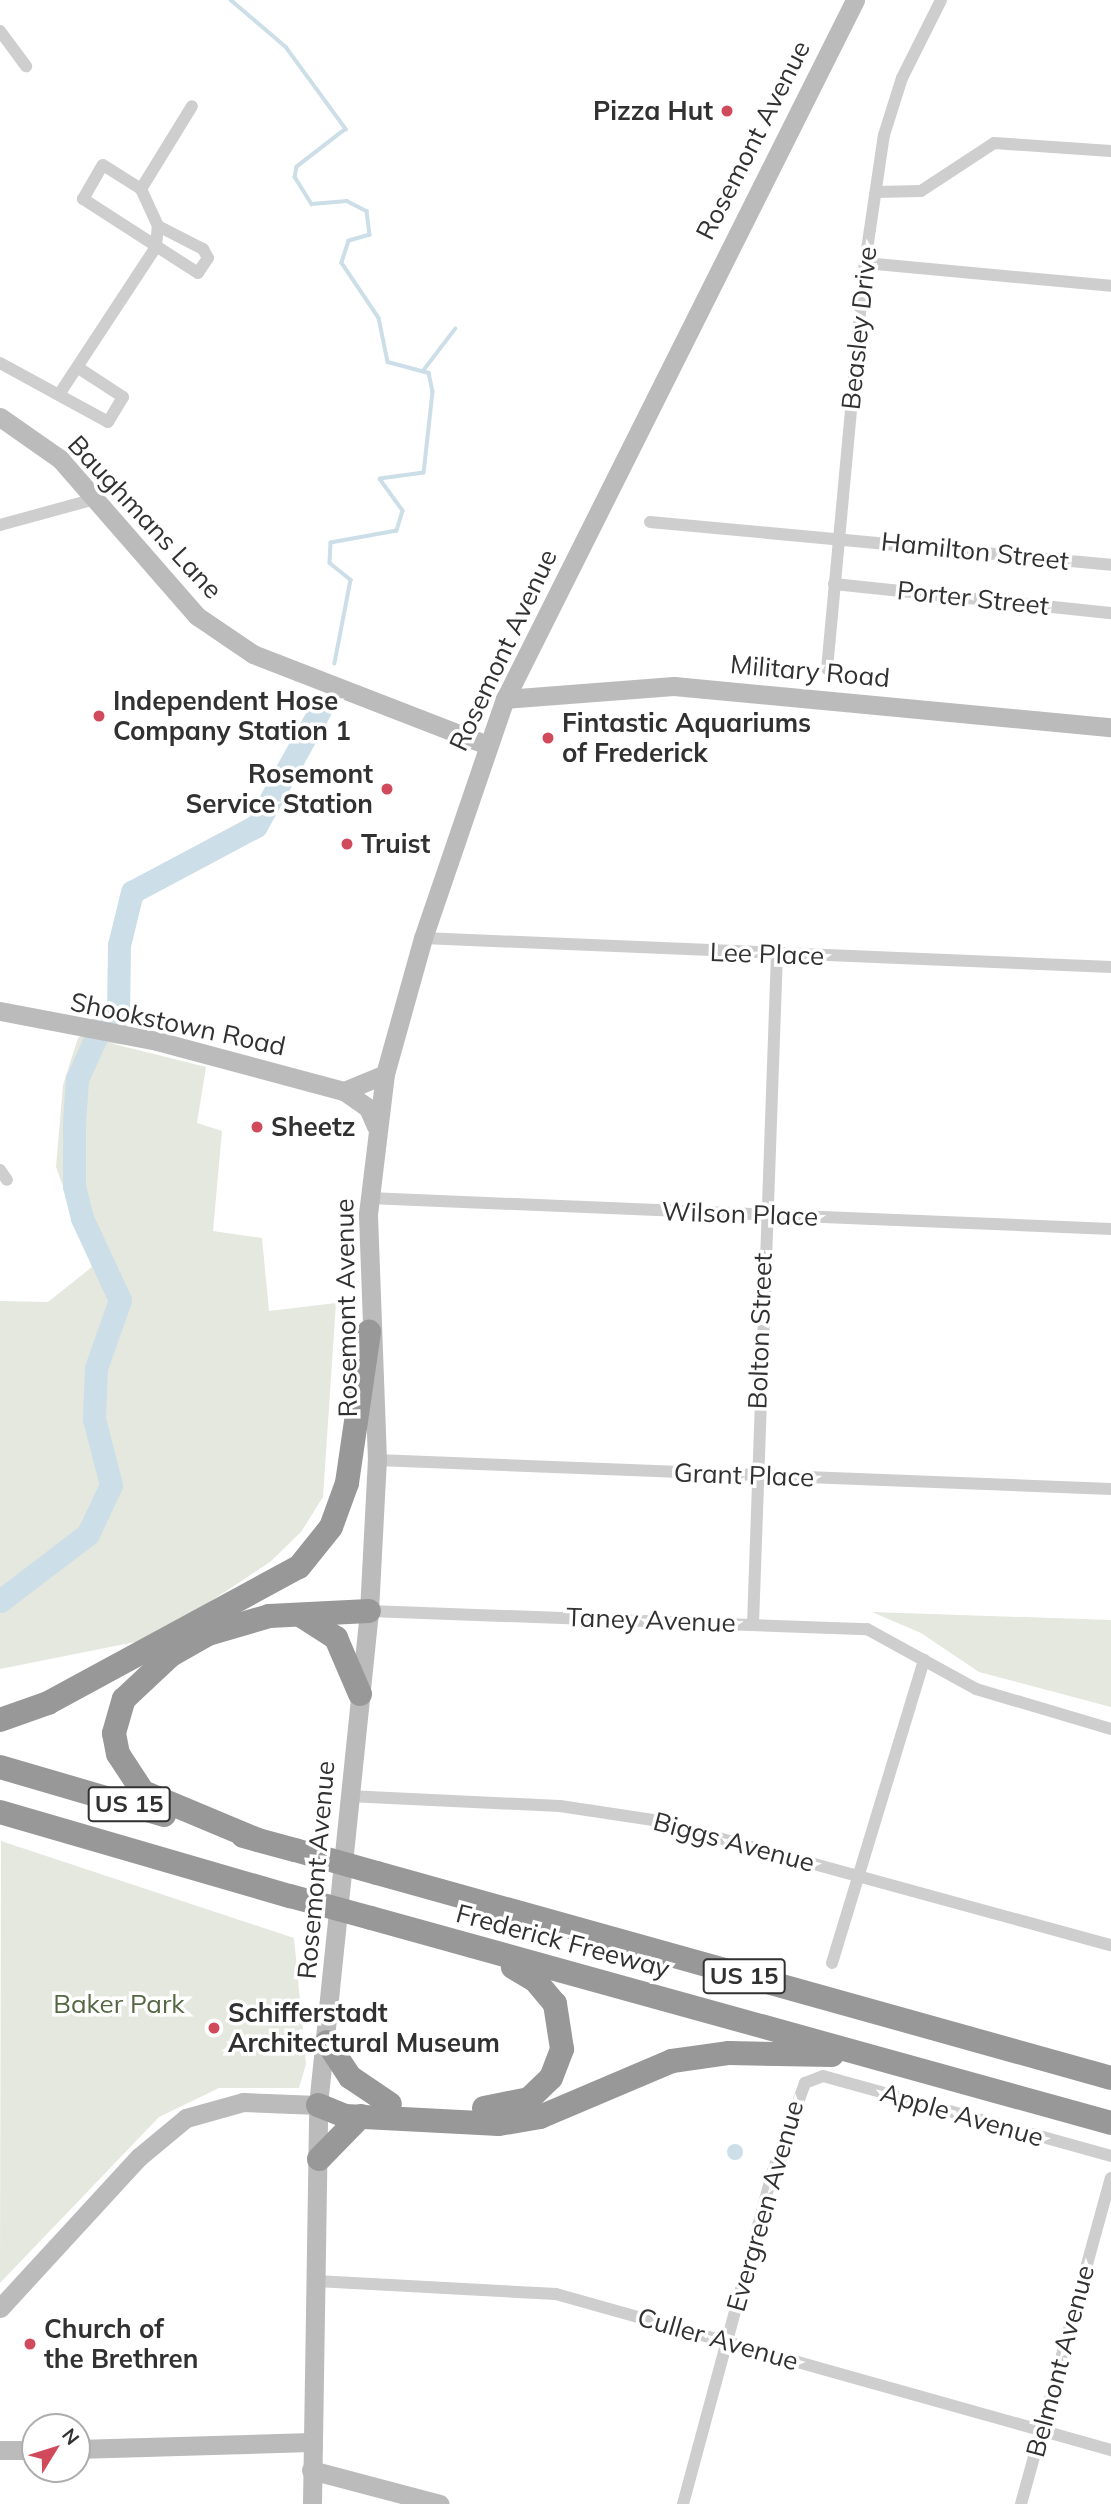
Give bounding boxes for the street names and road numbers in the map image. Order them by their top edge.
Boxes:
street label: Rosemont Avenue [689,35,817,245]
street label: Beasley Drive [835,245,883,411]
street label: Baughmans Lane [61,429,229,605]
street label: Hamilton Street [880,526,1070,576]
street label: Rosemont Avenue [443,544,563,756]
street label: Porter Street [896,575,1050,621]
street label: Military Road [729,648,891,694]
street label: Lee Place [709,936,825,972]
street label: Shookstown Road [68,986,288,1062]
street label: Wilson Place [661,1196,819,1232]
street label: Rosemont Avenue [328,1198,364,1418]
street label: Bolton Street [742,1252,778,1410]
street label: Grant Place [673,1457,815,1493]
street label: Taney Avenue [566,1601,736,1639]
street label: Rosemont Avenue [291,1760,341,1980]
road number: US 15 [87,1784,171,1825]
street label: Biggs Avenue [650,1806,818,1878]
street label: Frederick Freeway [453,1898,673,1984]
road number: US 15 [702,1955,786,1996]
street label: Apple Avenue [877,2077,1047,2153]
street label: Evergreen Avenue [720,2097,810,2315]
street label: Belmont Avenue [1019,2262,1101,2460]
street label: Culler Avenue [634,2301,802,2377]

